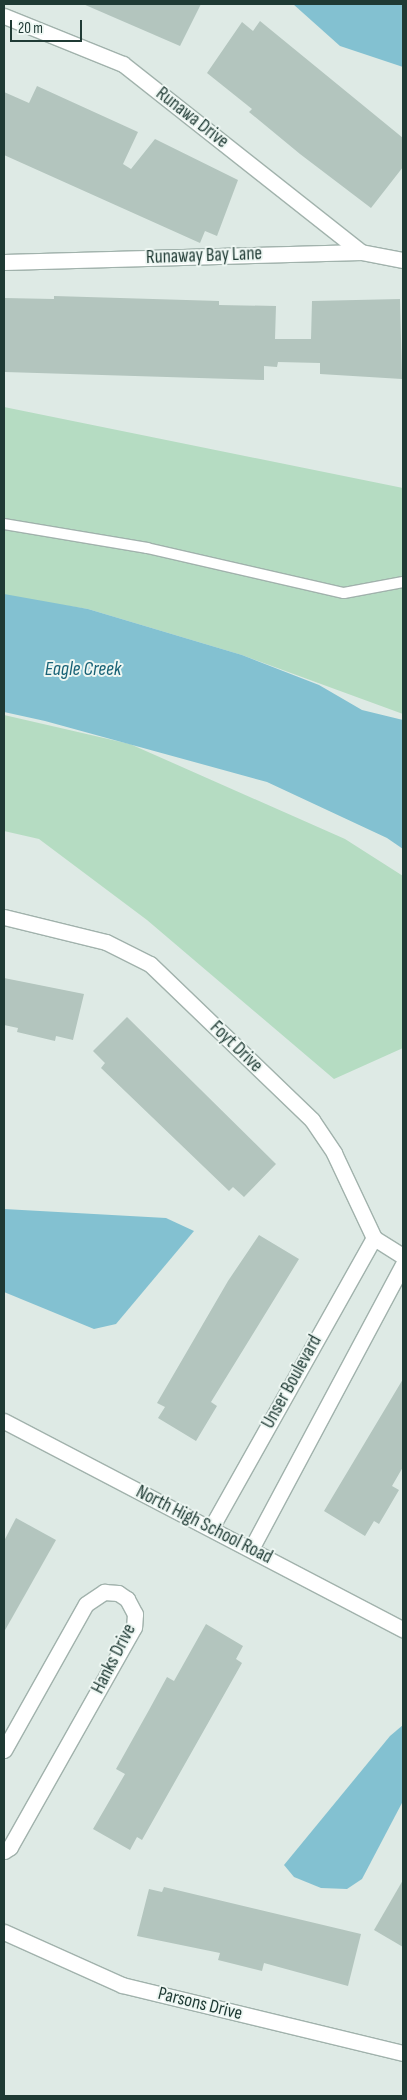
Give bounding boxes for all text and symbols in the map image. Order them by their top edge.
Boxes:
scale bar [12,10,85,42]
text: 20 m [18,19,43,38]
street label: Runawa Drive [151,83,233,153]
street label: Runaway Bay Lane [146,243,262,269]
water label: Eagle Creek [45,657,121,681]
street label: Foyt Drive [205,1017,267,1077]
street label: Unser Boulevard [257,1331,327,1433]
street label: North High School Road [132,1481,276,1569]
street label: Hanks Drive [87,1620,141,1698]
street label: Parsons Drive [155,1983,245,2025]

